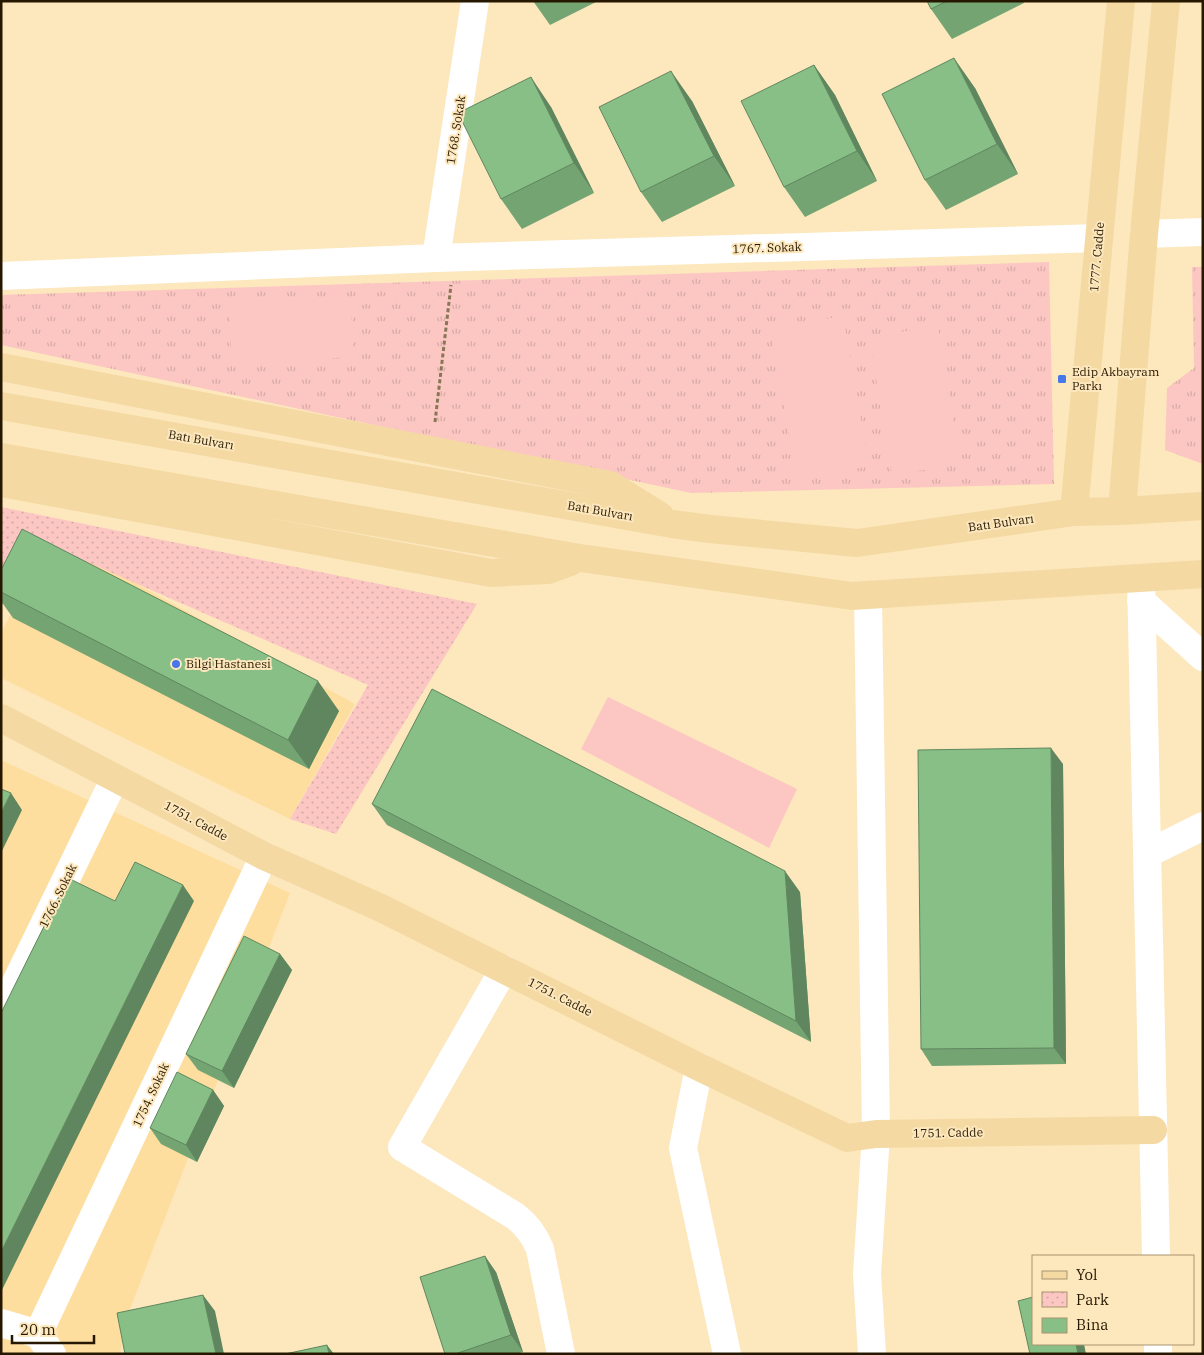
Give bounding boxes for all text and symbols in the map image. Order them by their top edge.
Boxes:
street label: 1768. Sokak [443,95,468,165]
street label: 1777. Cadde [1086,221,1107,293]
street label: 1767. Sokak [732,239,802,256]
place label: Edip Akbayram Parkı [1072,364,1160,393]
marker: Edip Akbayram Parkı [1056,373,1068,385]
street label: Batı Bulvarı [167,426,235,453]
street label: Batı Bulvarı [566,497,634,524]
street label: Batı Bulvarı [967,510,1035,535]
place label: Bilgi Hastanesi [186,656,271,671]
marker: Bilgi Hastanesi [170,658,182,670]
street label: 1751. Cadde [162,797,231,844]
street label: 1766. Sokak [36,861,79,930]
street label: 1751. Cadde [526,974,595,1019]
street label: 1754. Sokak [129,1060,172,1129]
street label: 1751. Cadde [913,1124,983,1141]
legend [1032,1255,1194,1345]
text: Yol [1076,1265,1097,1284]
text: Park [1076,1290,1109,1309]
scale bar [12,1312,95,1344]
text: Bina [1076,1315,1109,1334]
text: 20 m [20,1320,56,1339]

